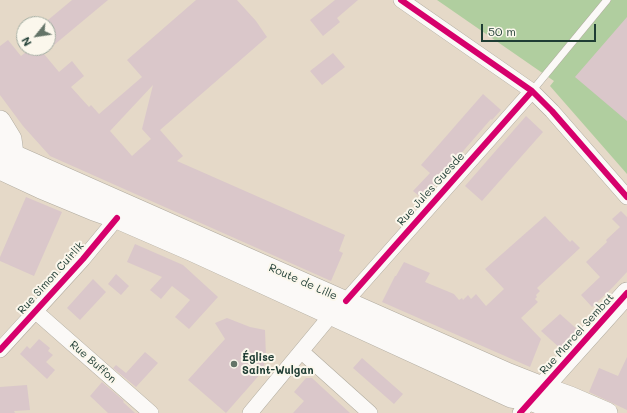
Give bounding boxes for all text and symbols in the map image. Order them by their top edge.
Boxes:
north arrow [16,16,56,56]
scale bar [483,16,598,42]
text: 50 m [488,23,516,39]
text: N [17,34,35,49]
street label: Rue Jules Guesde [395,150,467,228]
street label: Rue Simon Cuirlik [15,239,87,317]
street label: Route de Lille [267,261,339,303]
street label: Rue Marcel Sembat [537,291,617,377]
street label: Rue Buffon [67,338,119,386]
place label: Église Saint-Wulgan [242,351,313,377]
marker: Église Saint-Wulgan [229,359,239,369]

